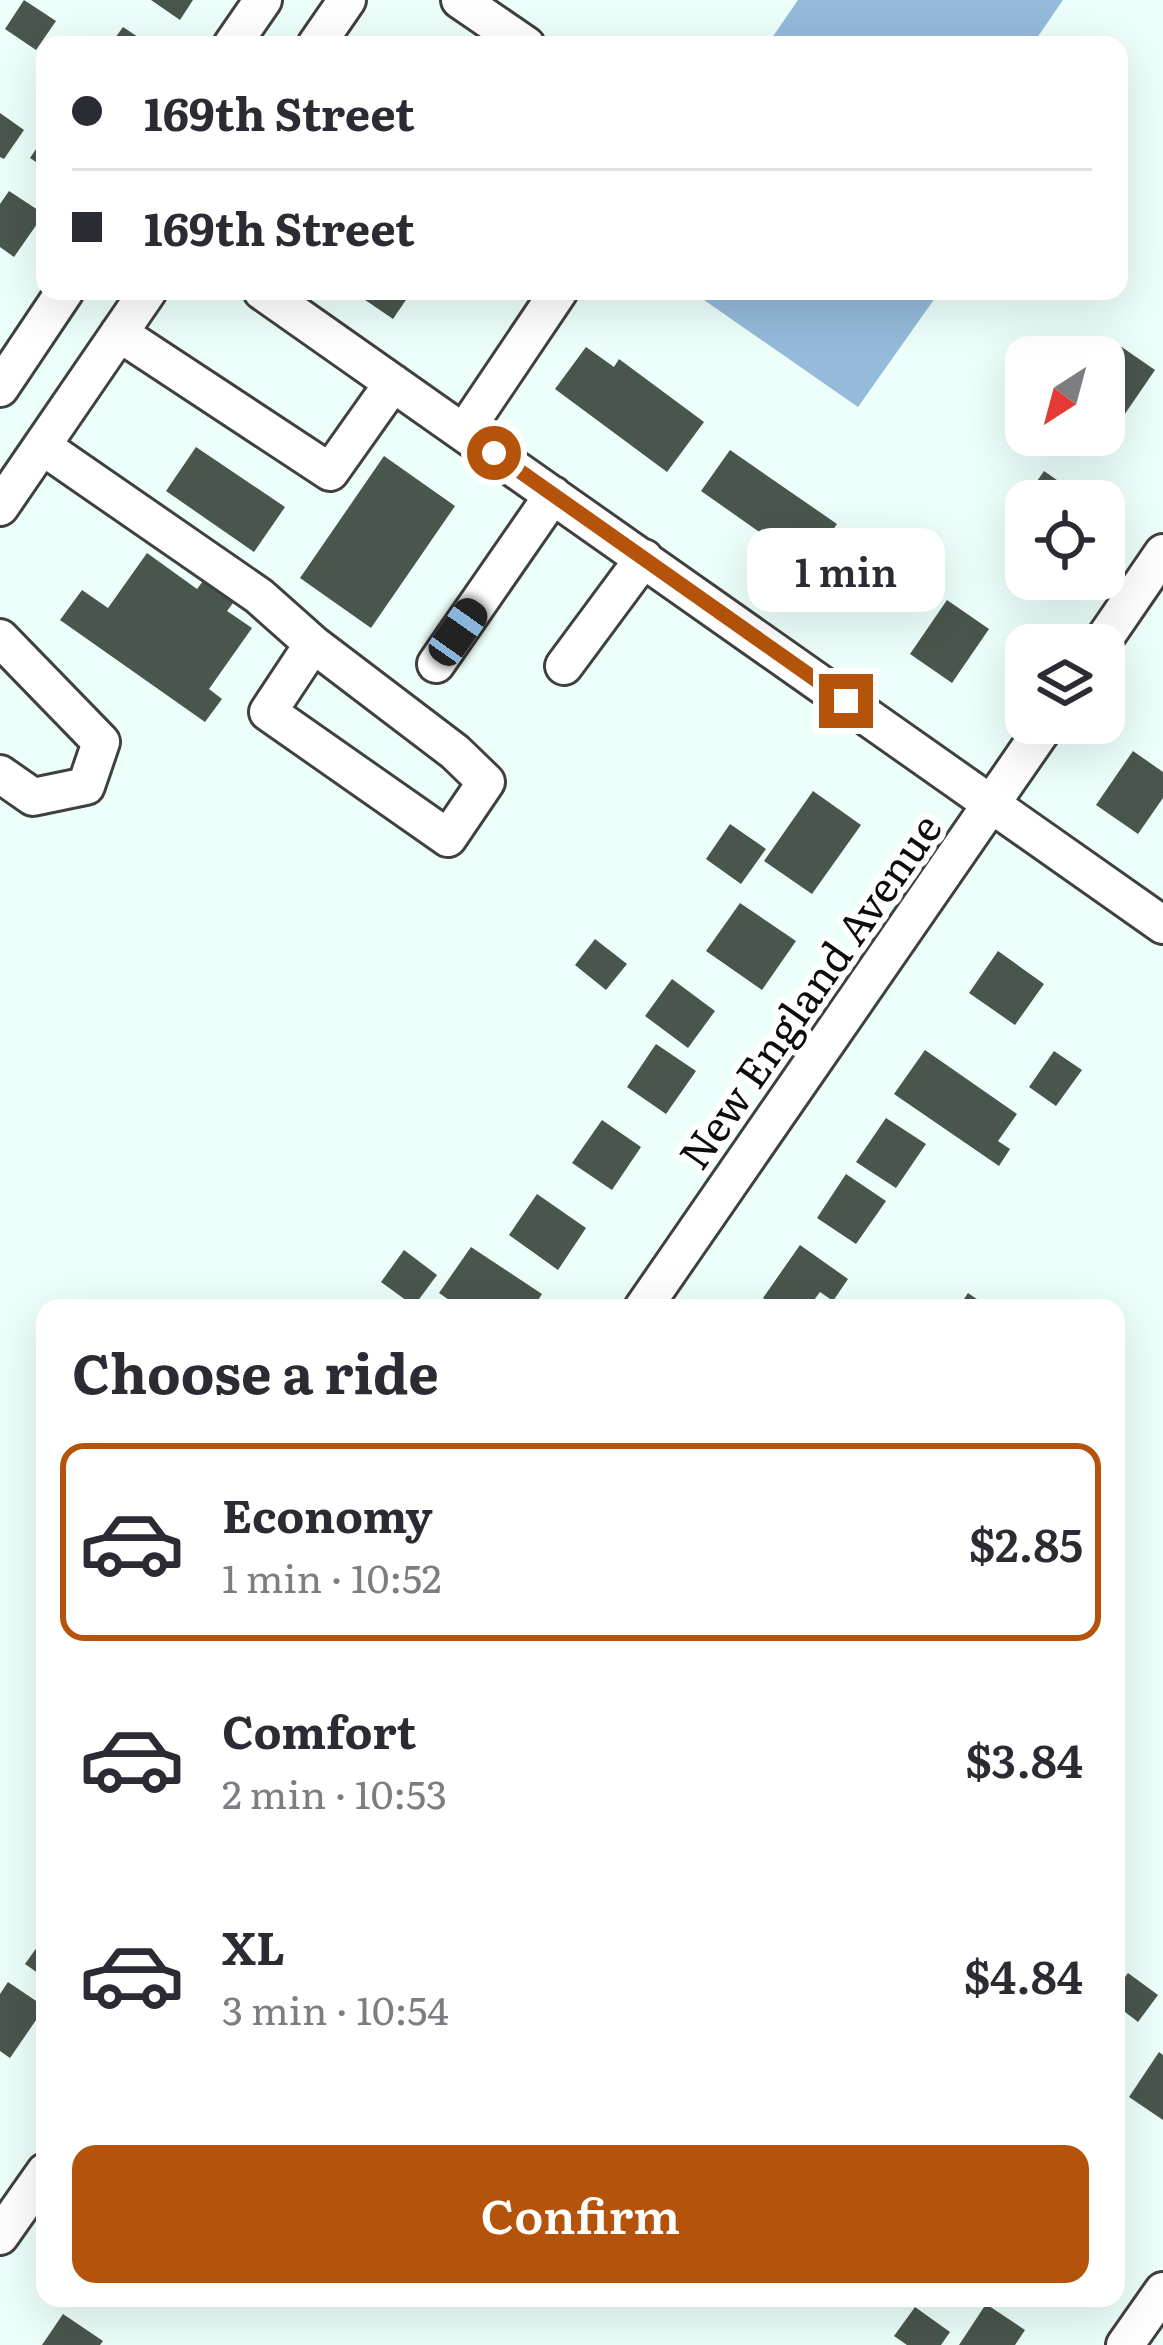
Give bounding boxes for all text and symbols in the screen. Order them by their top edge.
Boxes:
text: 169th Street [144,78,415,145]
text: 169th Street [144,193,415,260]
north arrow [1005,336,1125,456]
map controls [1005,336,1125,744]
route start [467,426,521,480]
button: locate [1005,480,1125,600]
callout: 1 min [747,527,945,611]
text: 1 min [795,541,897,599]
car [423,592,493,672]
button: layers [1005,624,1125,744]
route end [819,674,873,728]
street label: New England Avenue [662,799,954,1181]
text: Choose a ride [72,1330,439,1411]
text: Economy [222,1480,433,1547]
icon: car [78,1488,186,1596]
text: $2.85 [969,1509,1083,1576]
text: 1 min · 10:52 [222,1547,442,1605]
text: Comfort [222,1696,416,1763]
icon: car [78,1704,186,1812]
text: $3.84 [965,1725,1083,1792]
text: 2 min · 10:53 [222,1763,447,1821]
text: XL [222,1912,285,1979]
icon: car [78,1920,186,2028]
text: $4.84 [964,1941,1083,2008]
text: 3 min · 10:54 [222,1979,449,2037]
button: Confirm [72,2145,1089,2283]

